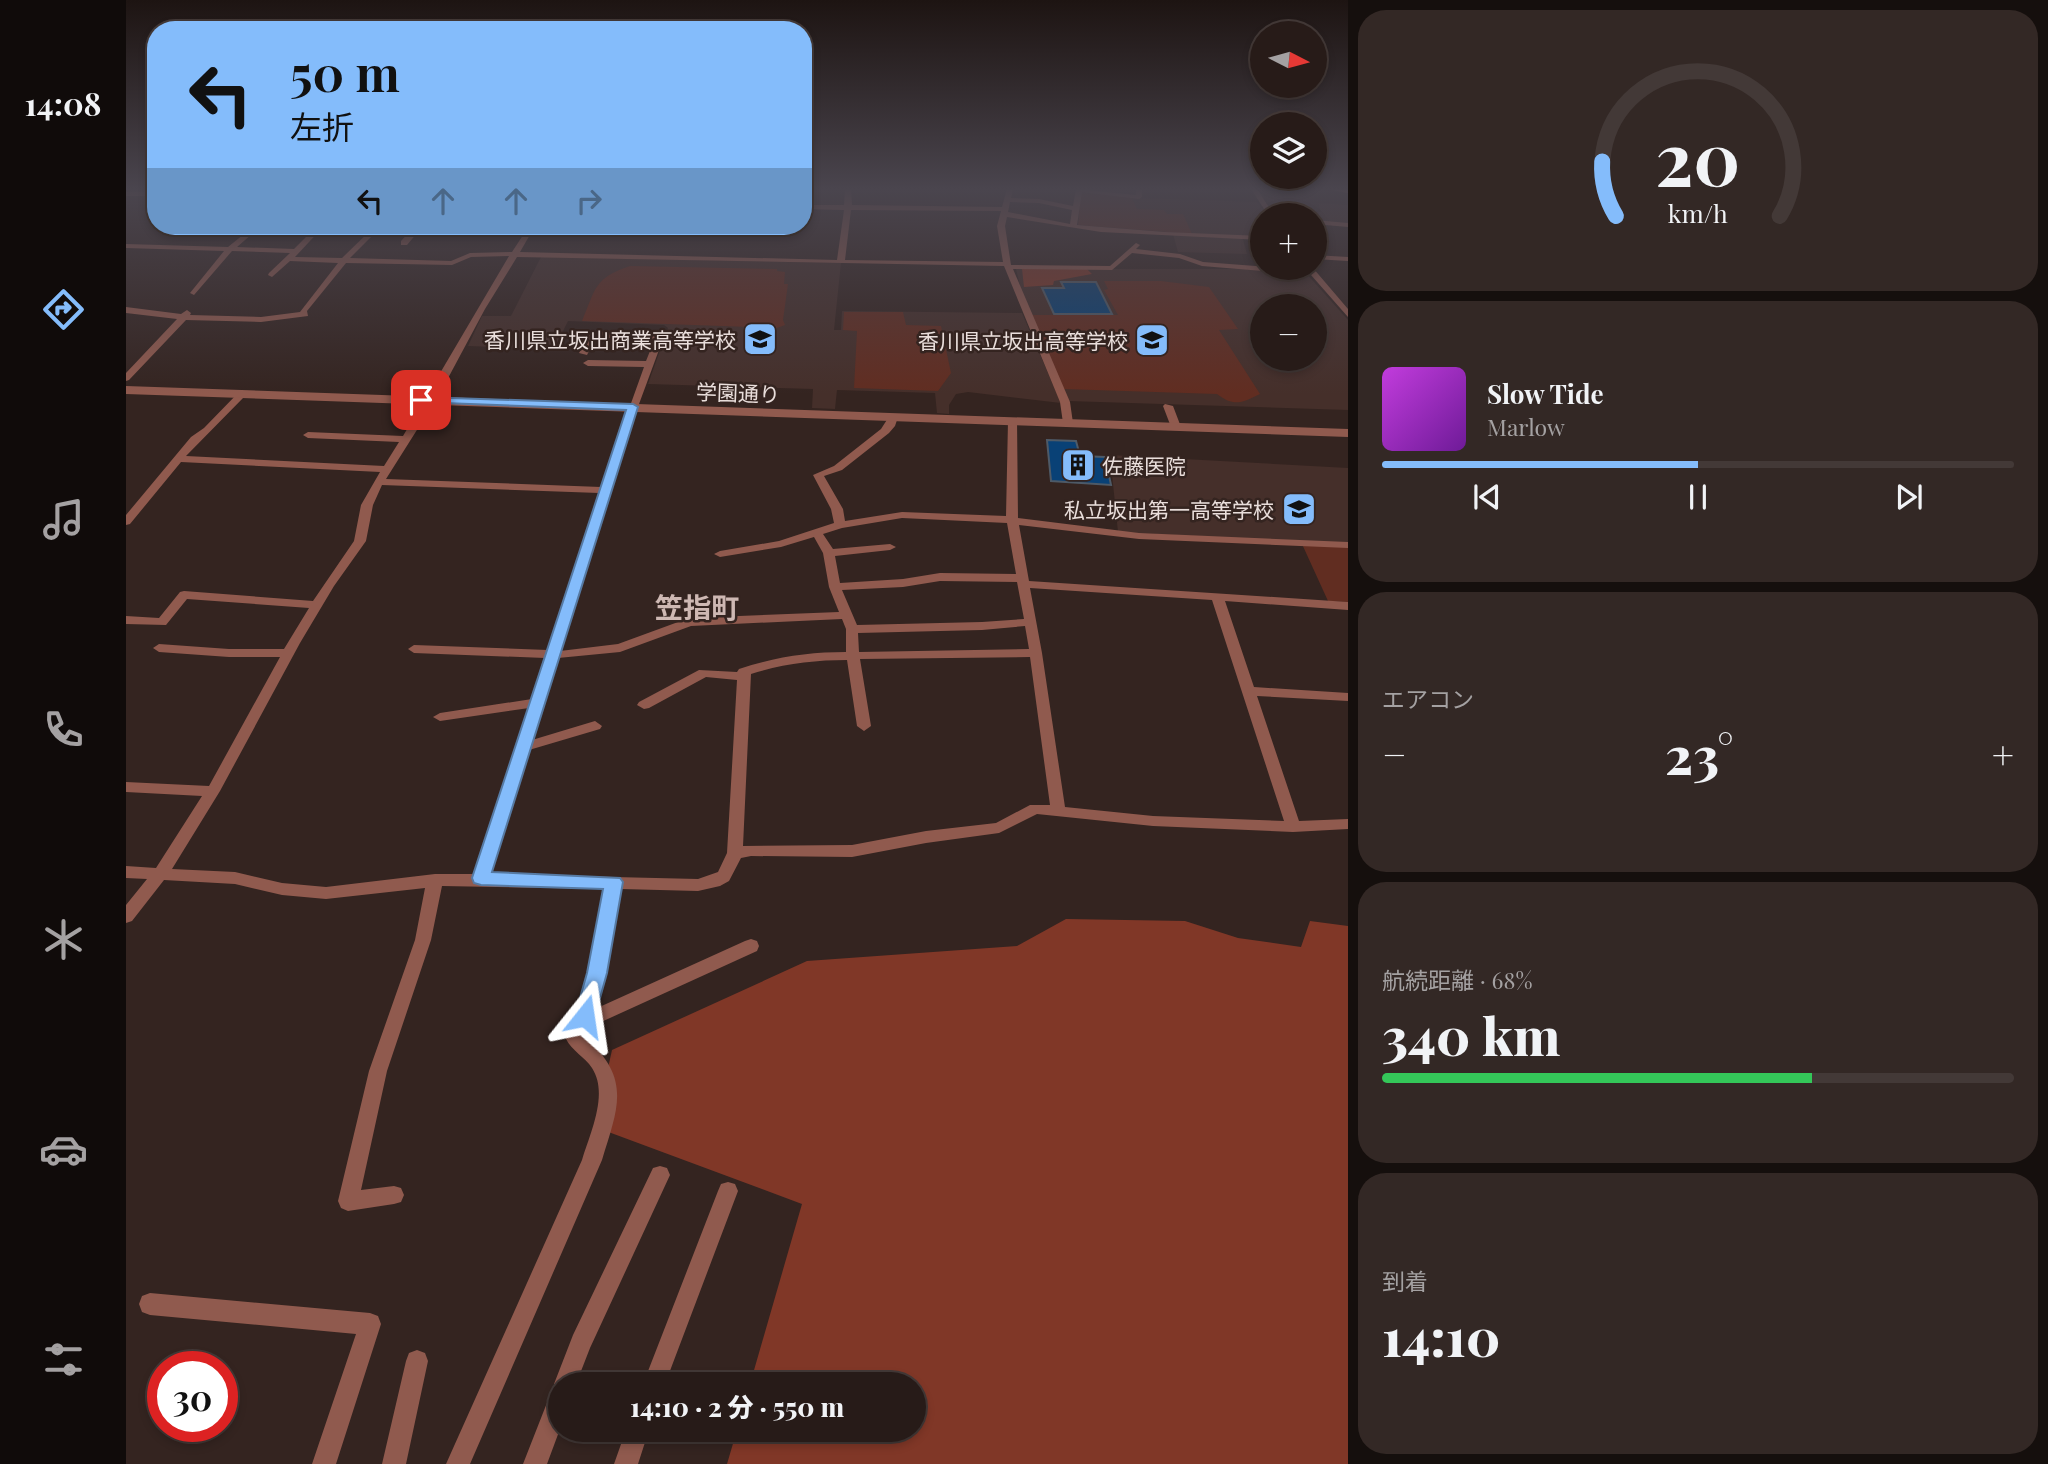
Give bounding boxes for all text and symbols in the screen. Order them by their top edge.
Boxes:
north arrow [1250,21,1326,98]
map controls [1250,21,1327,371]
text: 50 m [290,39,400,104]
icon: left [175,49,266,140]
text: 14:08 [24,81,102,124]
text: 左折 [290,104,354,147]
text: 20 [1655,108,1741,205]
button: layers [1250,112,1327,189]
icon: left [351,182,389,220]
icon: ahead [424,182,462,220]
icon: ahead [497,182,535,220]
icon: right [570,182,608,220]
text: km/h [1668,196,1728,229]
button: + [1250,203,1327,280]
icon: directions [39,285,88,334]
button: − [1250,294,1327,371]
school or university icon: 香川県立坂出商業高等学校 [741,320,779,358]
school or university icon: 香川県立坂出高等学校 [1133,321,1171,359]
place label: 香川県立坂出商業高等学校 [484,325,736,353]
place label: 香川県立坂出高等学校 [918,326,1128,354]
pin [391,370,451,430]
text: Slow Tide [1487,376,1604,411]
street label: 学園通り [696,377,780,407]
icon: arrive [402,381,440,419]
text: Marlow [1487,411,1565,442]
building icon: 佐藤医院 [1059,446,1097,484]
place label: 佐藤医院 [1102,451,1186,479]
icon: previous [1468,478,1506,516]
icon: pause [1679,478,1717,516]
icon: next [1890,478,1928,516]
school or university icon: 私立坂出第一高等学校 [1280,490,1318,528]
icon: music [39,495,88,544]
place label: 私立坂出第一高等学校 [1064,495,1274,523]
district label: 笠指町 [655,588,739,625]
text: エアコン [1382,683,1474,714]
icon: phone [39,705,88,754]
text: 23° [1665,719,1733,788]
text: − [1382,728,1407,779]
text: + [1992,728,2014,779]
icon: climate [39,915,88,964]
text: 航続距離 · 68% [1382,964,1532,995]
position arrow [548,979,622,1053]
text: 340 km [1382,1000,1560,1069]
icon: car [39,1125,88,1174]
text: 到着 [1382,1265,1428,1296]
text: 14:10 [1382,1301,1500,1370]
icon: filters [39,1335,88,1384]
speed limit sign: 30 [147,1351,238,1442]
text: 14:10 · 2 分 · 550 m [630,1389,844,1424]

